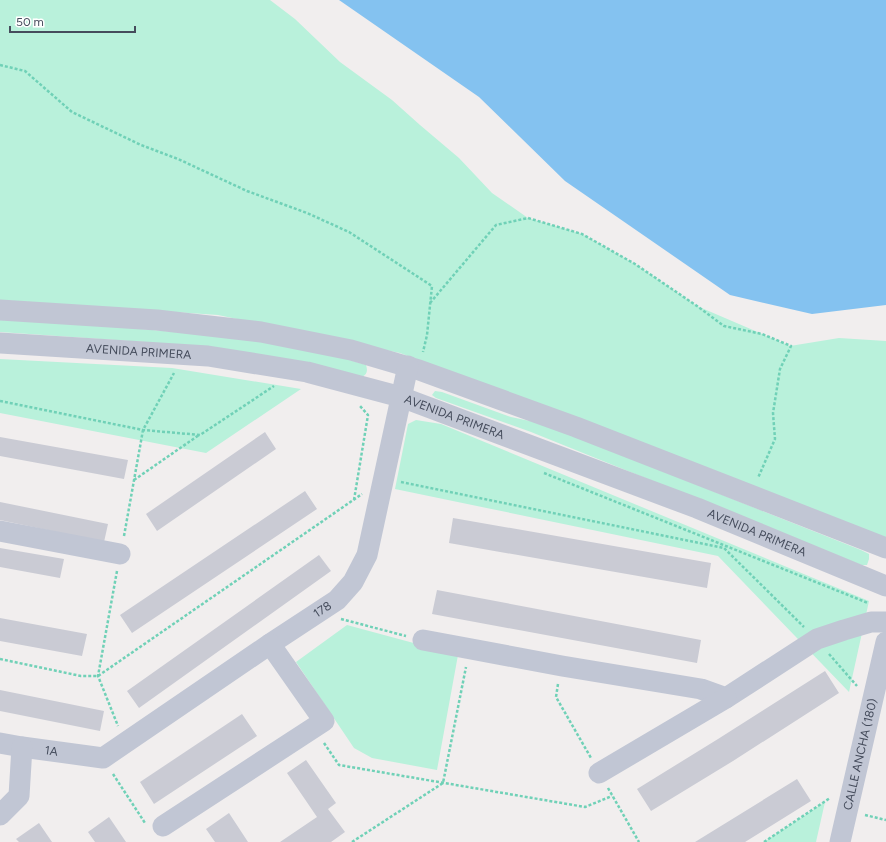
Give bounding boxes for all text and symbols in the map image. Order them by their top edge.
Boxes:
scale bar [10,8,135,34]
text: 50 m [16,15,44,29]
street label: AVENIDA PRIMERA [86,341,192,362]
street label: AVENIDA PRIMERA [402,392,506,442]
street label: AVENIDA PRIMERA [706,506,809,559]
street label: 178 [311,599,334,621]
street label: CALLE ANCHA (180) [841,697,880,811]
street label: 1A [44,743,59,759]

